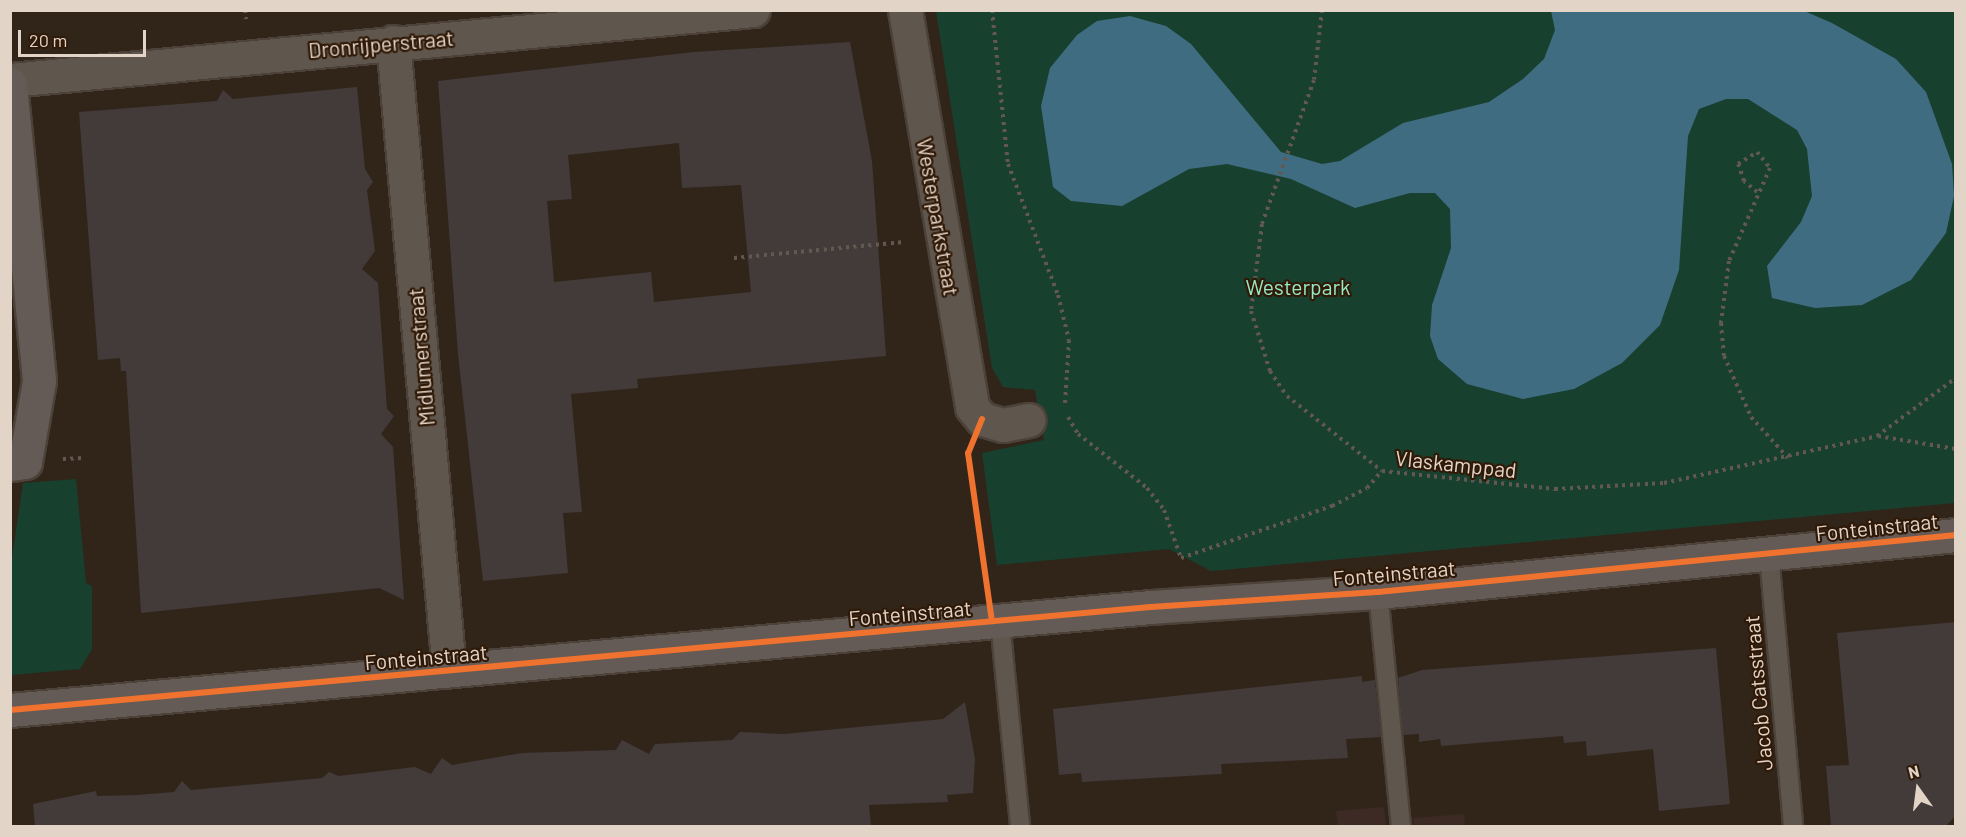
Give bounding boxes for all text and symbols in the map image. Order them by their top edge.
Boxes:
scale bar [21,18,148,56]
street label: Dronrijperstraat [307,25,455,63]
text: 20 m [29,29,67,51]
street label: Westerparkstraat [912,136,964,298]
park label: Westerpark [1245,274,1351,300]
street label: Midlumerstraat [402,287,440,427]
street label: Vlaskamppad [1394,445,1518,483]
street label: Fonteinstraat [1814,508,1940,546]
street label: Fonteinstraat [1331,555,1457,591]
street label: Fonteinstraat [847,595,973,631]
street label: Jacob Catsstraat [1739,614,1777,772]
street label: Fonteinstraat [363,639,489,675]
north arrow [1888,759,1948,819]
text: N [1906,761,1921,782]

